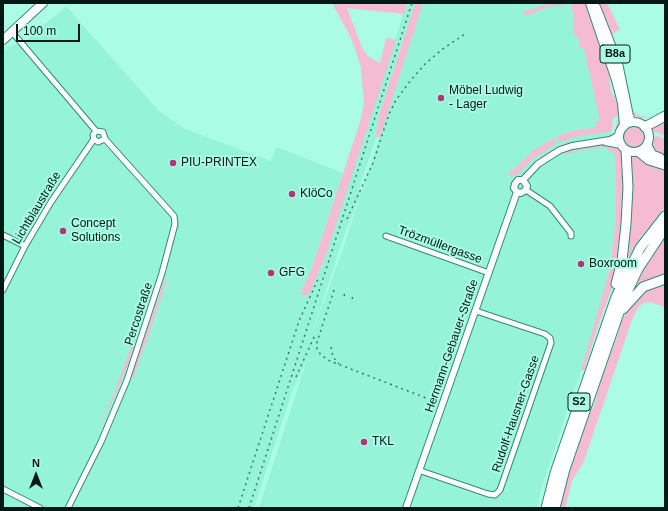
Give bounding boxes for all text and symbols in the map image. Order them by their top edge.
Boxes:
scale bar [18,16,82,42]
text: 100 m [23,24,56,38]
road number: B8a [600,45,630,63]
place label: Möbel Ludwig - Lager [449,84,523,112]
marker: Möbel Ludwig - Lager [436,93,446,103]
place label: PIU-PRINTEX [181,156,257,170]
marker: PIU-PRINTEX [168,158,178,168]
street label: Lichtblaustraße [10,169,64,247]
place label: KlöCo [300,187,333,201]
marker: KlöCo [287,189,297,199]
place label: Concept Solutions [71,217,120,245]
street label: Trözmüllergasse [396,223,484,267]
marker: Concept Solutions [58,226,68,236]
place label: Boxroom [589,257,637,271]
marker: Boxroom [576,259,586,269]
place label: GFG [279,266,305,280]
marker: GFG [266,268,276,278]
street label: Hermann-Gebauer-Straße [422,277,482,415]
street label: Percostraße [122,281,156,347]
street label: Rudolf-Hausner-Gasse [489,354,543,474]
road number: S2 [568,393,590,411]
place label: TKL [372,435,394,449]
marker: TKL [359,437,369,447]
north arrow [16,455,56,495]
text: N [32,457,40,469]

